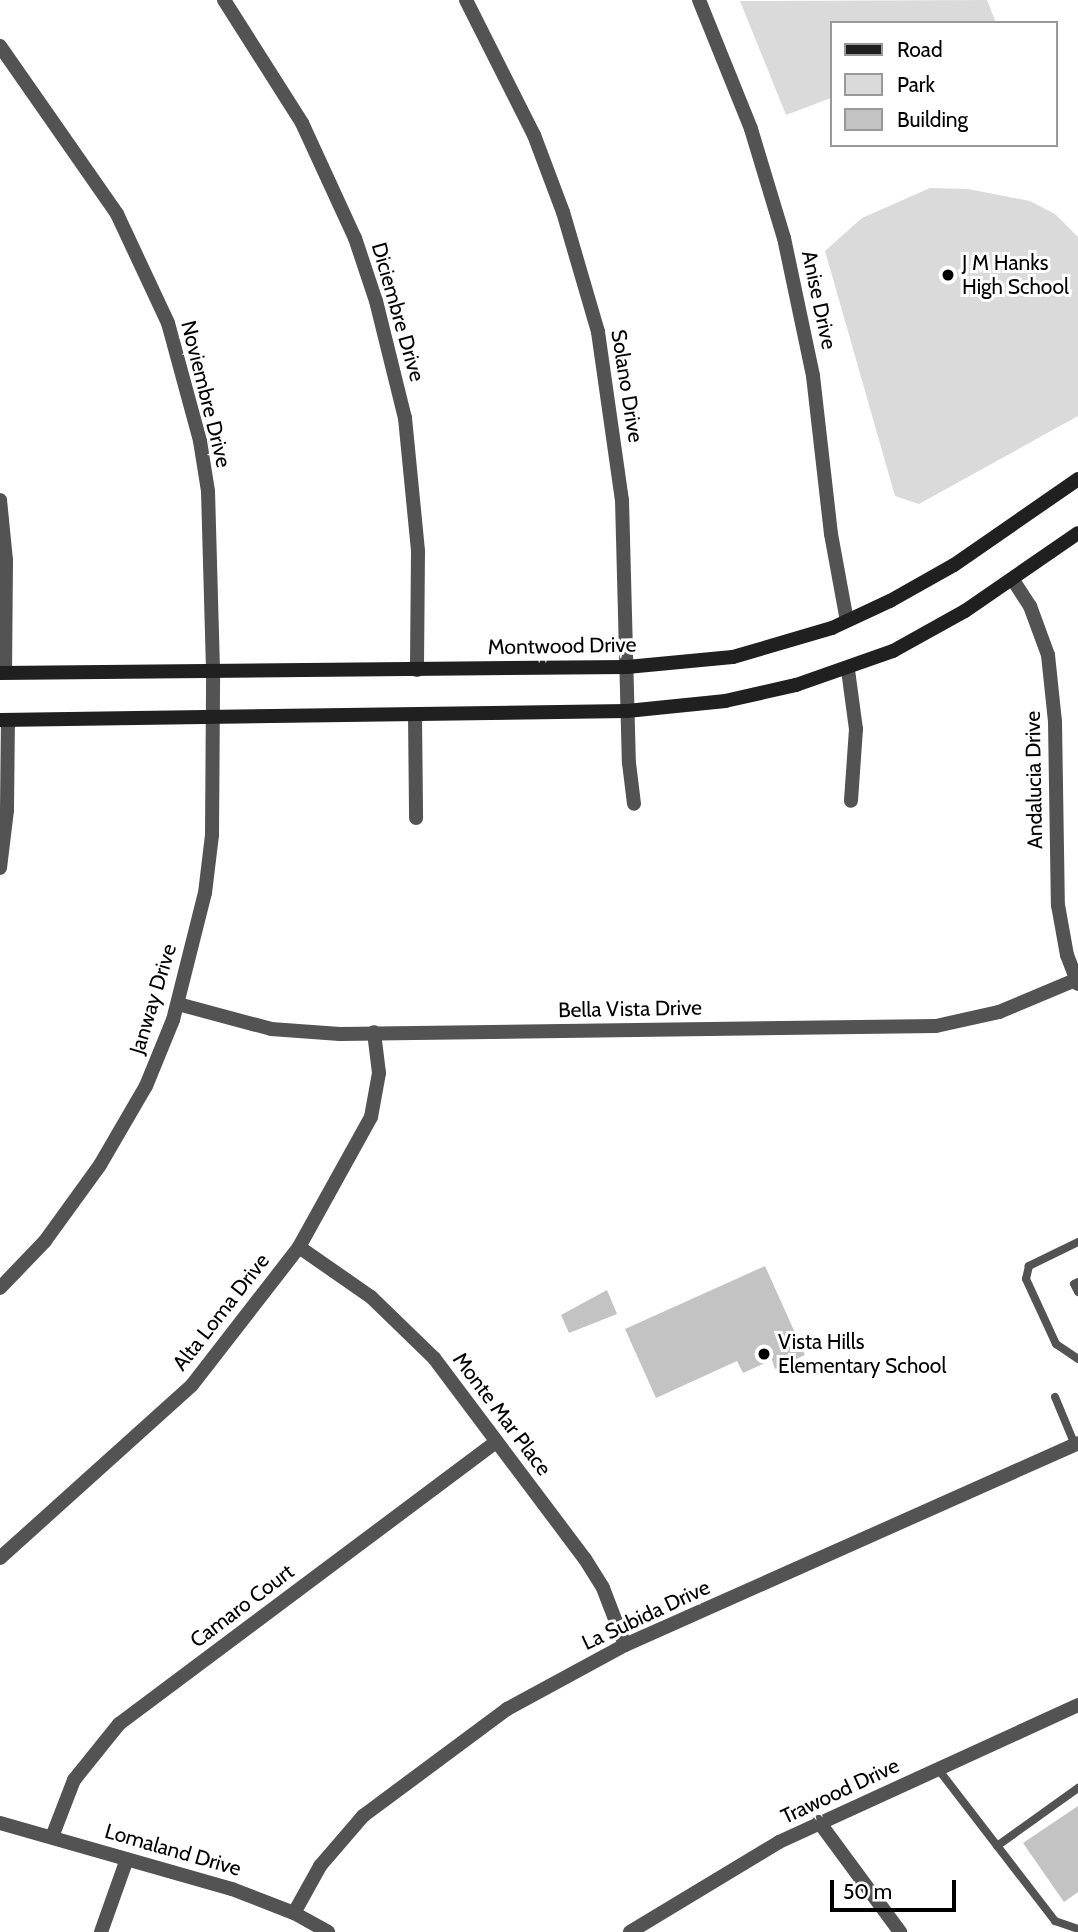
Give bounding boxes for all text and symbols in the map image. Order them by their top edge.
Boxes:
legend [830,21,1057,147]
text: Road [897,37,943,62]
text: Park [897,72,935,97]
text: Building [897,107,968,132]
street label: Diciembre Drive [366,240,430,384]
street label: Anise Drive [796,248,842,352]
place label: J M Hanks High School [962,250,1069,300]
marker: J M Hanks High School [940,267,956,283]
street label: Noviembre Drive [176,318,236,470]
street label: Solano Drive [606,328,648,444]
street label: Montwood Drive [487,632,637,660]
street label: Andalucia Drive [1020,711,1048,849]
street label: Janway Drive [124,941,182,1057]
street label: Bella Vista Drive [558,995,702,1023]
street label: Alta Loma Drive [167,1248,275,1376]
place label: Vista Hills Elementary School [778,1329,946,1379]
marker: Vista Hills Elementary School [756,1346,772,1362]
street label: Monte Mar Place [447,1347,557,1481]
street label: Camaro Court [185,1559,299,1653]
street label: La Subida Drive [578,1574,714,1656]
street label: Trawood Drive [777,1753,903,1829]
street label: Lomaland Drive [102,1819,244,1881]
scale bar [833,1866,959,1910]
text: 50 m [843,1879,892,1904]

